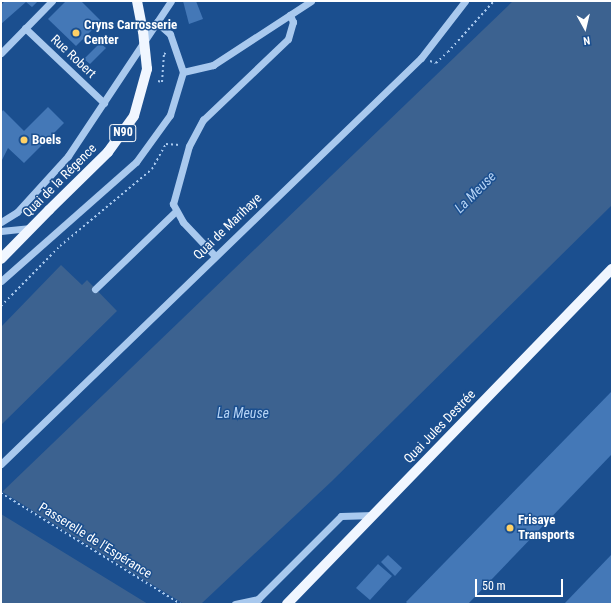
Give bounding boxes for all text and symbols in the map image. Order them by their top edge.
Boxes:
north arrow [565,8,605,48]
place label: Cryns Carrosserie Center [84,18,177,49]
marker: Cryns Carrosserie Center [71,28,81,38]
street label: Rue Robert [47,32,99,82]
text: N [582,33,591,47]
road number: N90 [109,123,137,143]
place label: Boels [32,132,61,148]
marker: Boels [19,135,29,145]
street label: Quai de la Régence [20,141,100,221]
water label: La Meuse [451,168,499,216]
street label: Quai de Marihaye [191,191,265,263]
street label: Quai Jules Destrée [401,387,479,467]
water label: La Meuse [217,405,269,421]
street label: Passerelle de l'Espérance [36,500,154,582]
place label: Frisaye Transports [518,513,575,544]
marker: Frisaye Transports [505,523,515,533]
scale bar [477,571,565,597]
text: 50 m [482,579,506,593]

